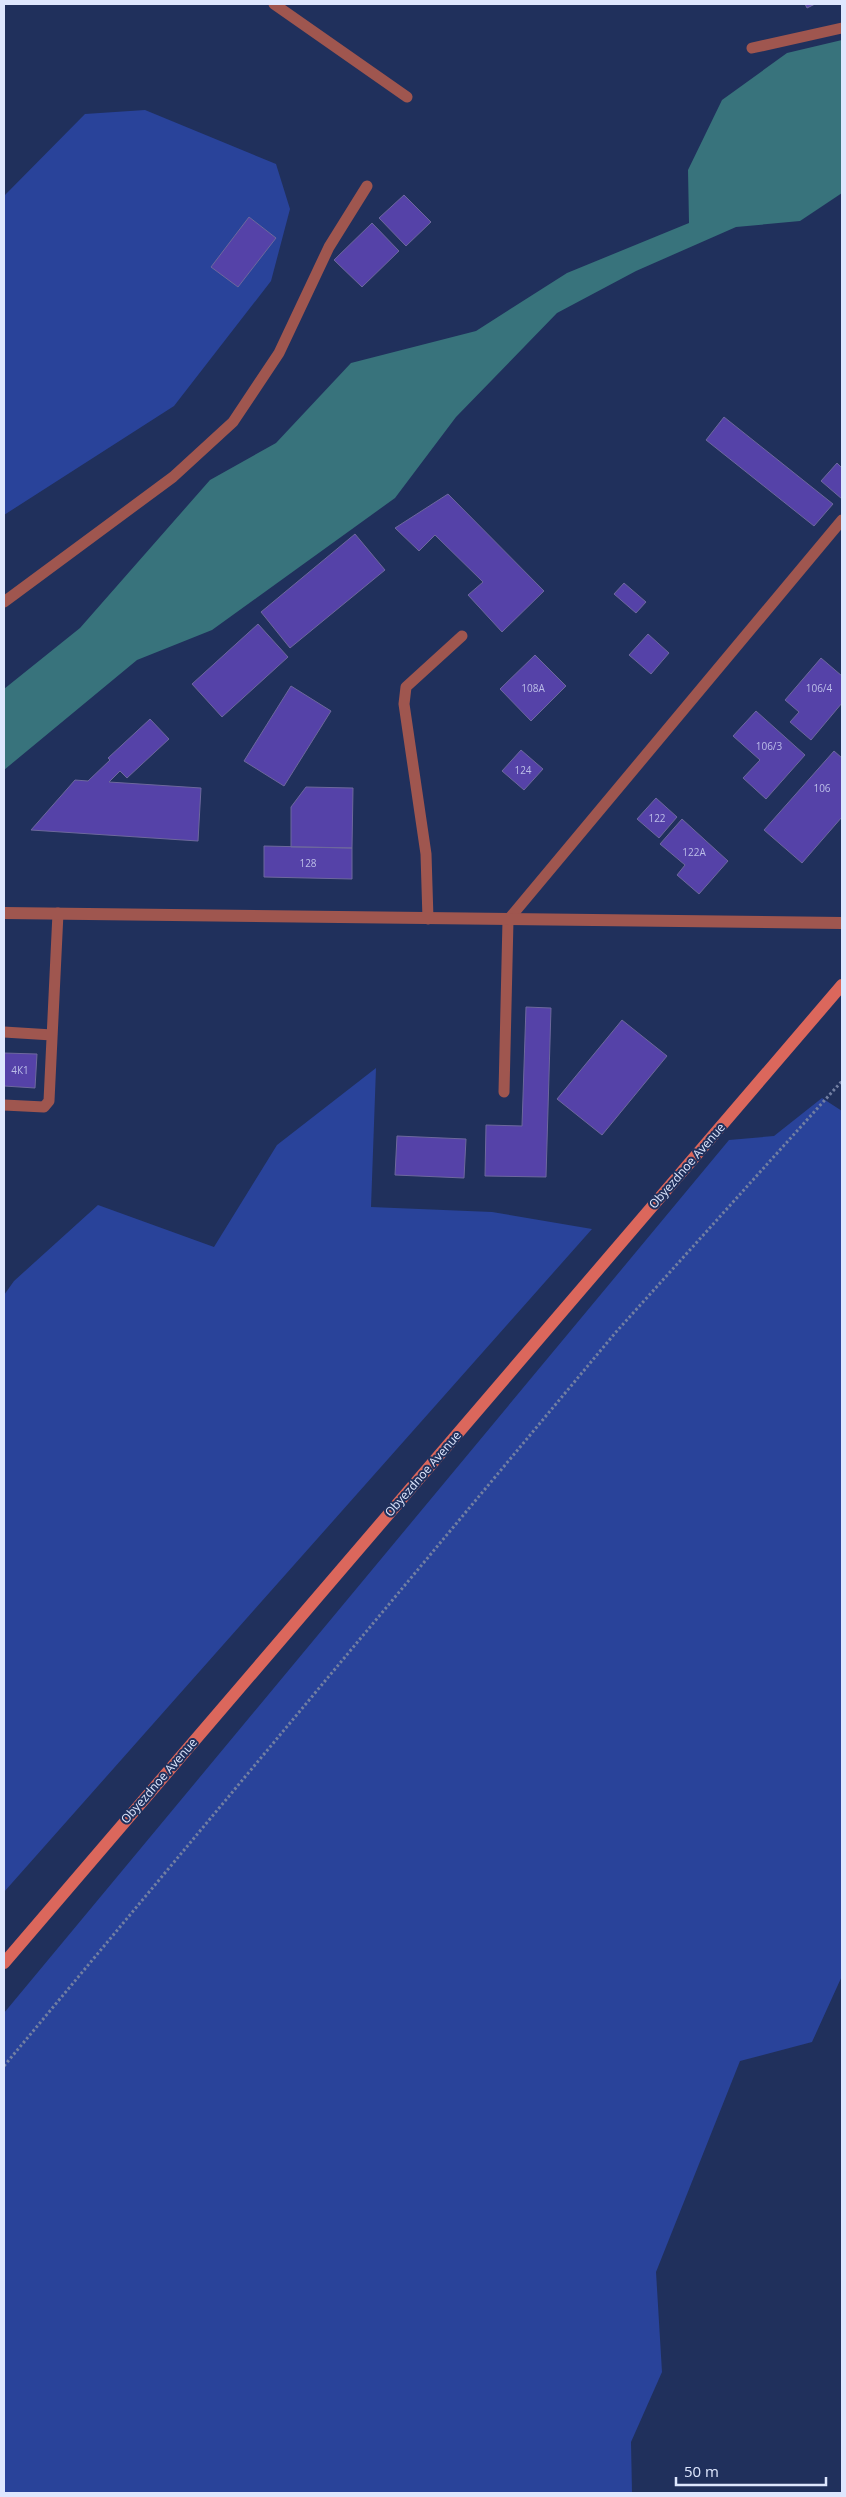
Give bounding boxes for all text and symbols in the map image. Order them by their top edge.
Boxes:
house number: 108А [521,681,545,695]
house number: 106/4 [806,681,833,695]
house number: 106/3 [756,739,783,753]
house number: 124 [514,763,532,777]
house number: 106 [813,781,831,795]
house number: 122 [648,811,666,825]
house number: 122А [682,845,706,859]
house number: 128 [299,856,317,870]
house number: 4К1 [11,1063,29,1077]
street label: Obyezdnoe Avenue [645,1119,729,1212]
street label: Obyezdnoe Avenue [381,1427,465,1520]
street label: Obyezdnoe Avenue [117,1734,201,1827]
scale bar [676,2454,826,2486]
text: 50 m [684,2461,719,2481]

